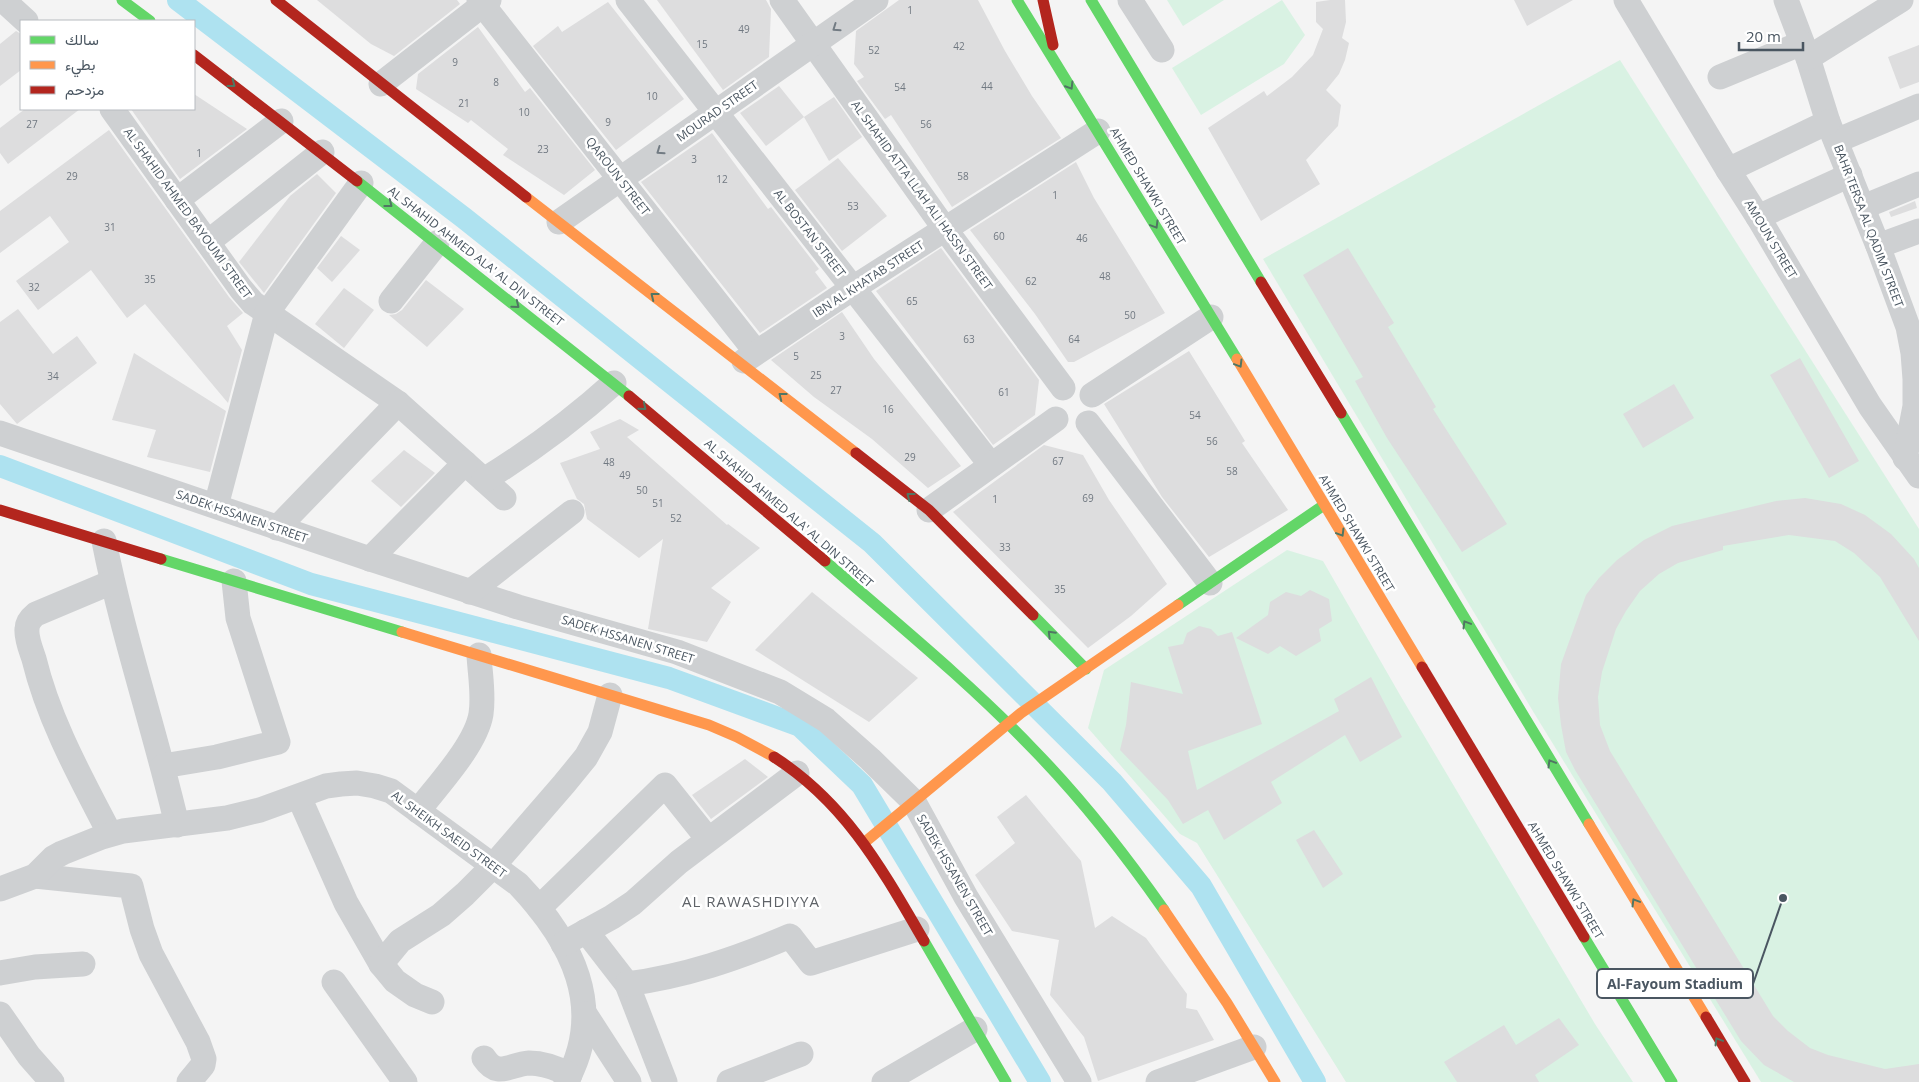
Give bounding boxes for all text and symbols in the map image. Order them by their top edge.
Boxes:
house number: 1 [907,3,913,17]
legend [20,20,195,110]
scale bar [1739,20,1803,52]
house number: 49 [738,22,750,36]
one-way arrow [832,22,842,31]
text: 20 m [1746,26,1781,46]
text: سالك [65,29,99,49]
house number: 15 [696,37,708,51]
house number: 42 [953,39,965,53]
house number: 52 [868,43,880,57]
text: بطيء [65,54,95,78]
house number: 9 [452,55,458,69]
house number: 8 [493,75,499,89]
street label: MOURAD STREET [673,76,762,146]
one-way arrow [227,78,236,87]
text: مزدحم [65,79,104,100]
house number: 44 [981,79,993,93]
house number: 54 [894,80,906,94]
one-way arrow [1064,80,1074,89]
house number: 10 [646,89,658,103]
house number: 21 [458,96,470,110]
street label: AL SHAHID ATTA LLAH ALI HASSN STREET [847,97,997,293]
house number: 10 [518,105,530,119]
house number: 9 [605,115,611,129]
house number: 27 [26,117,38,131]
house number: 56 [920,117,932,131]
street label: AL SHAHID AHMED BAYOUMI STREET [120,124,256,302]
street label: AHMED SHAWKI STREET [1106,124,1190,248]
street label: QAROUN STREET [582,133,654,219]
house number: 23 [537,142,549,156]
street label: BAHR TERSA AL QADIM STREET [1830,142,1908,310]
one-way arrow [656,145,666,154]
house number: 1 [196,146,202,160]
house number: 3 [691,152,697,166]
house number: 29 [66,169,78,183]
house number: 58 [957,169,969,183]
house number: 12 [716,172,728,186]
street label: AL SHAHID AHMED ALA' AL DIN STREET [385,182,568,330]
street label: AL BOSTAN STREET [770,185,850,281]
house number: 1 [1052,188,1058,202]
street label: AMOUN STREET [1741,196,1801,282]
one-way arrow [383,199,392,207]
house number: 53 [847,199,859,213]
one-way arrow [1149,219,1159,228]
house number: 31 [104,220,116,234]
house number: 60 [993,229,1005,243]
house number: 46 [1076,231,1088,245]
street label: IBN AL KHATAB STREET [809,236,927,321]
house number: 48 [1099,269,1111,283]
house number: 35 [144,272,156,286]
house number: 62 [1025,274,1037,288]
house number: 32 [28,280,40,294]
one-way arrow [651,294,660,302]
house number: 65 [906,294,918,308]
one-way arrow [511,300,520,309]
house number: 50 [1124,308,1136,322]
house number: 3 [839,329,845,343]
house number: 63 [963,332,975,346]
house number: 64 [1068,332,1080,346]
house number: 5 [793,349,799,363]
one-way arrow [1233,358,1243,367]
house number: 25 [810,368,822,382]
house number: 34 [47,369,59,383]
house number: 27 [830,383,842,397]
house number: 61 [998,385,1010,399]
one-way arrow [779,394,788,402]
one-way arrow [637,402,646,410]
house number: 16 [882,402,894,416]
house number: 54 [1189,408,1201,422]
house number: 56 [1206,434,1218,448]
street label: AL SHAHID AHMED ALA' AL DIN STREET [701,435,877,591]
house number: 29 [904,450,916,464]
house number: 67 [1052,454,1064,468]
house number: 48 [603,455,615,469]
house number: 58 [1226,464,1238,478]
house number: 49 [619,468,631,482]
street label: AHMED SHAWKI STREET [1315,471,1399,595]
house number: 50 [636,483,648,497]
street label: SADEK HSSANEN STREET [174,485,310,547]
house number: 69 [1082,491,1094,505]
house number: 1 [992,492,998,506]
one-way arrow [907,493,916,501]
house number: 51 [652,496,664,510]
house number: 52 [670,511,682,525]
one-way arrow [1334,528,1344,537]
house number: 33 [999,540,1011,554]
house number: 35 [1054,582,1066,596]
street label: SADEK HSSANEN STREET [560,611,697,667]
one-way arrow [1463,620,1473,629]
one-way arrow [1048,631,1057,640]
one-way arrow [1547,759,1557,768]
street label: AL SHEIKH SAEID STREET [388,786,510,882]
street label: SADEK HSSANEN STREET [913,811,997,939]
street label: AHMED SHAWKI STREET [1524,818,1608,942]
district label: AL RAWASHDIYYA [682,891,820,911]
one-way arrow [1631,898,1641,907]
callout: Al-Fayoum Stadium [1597,969,1753,998]
text: Al-Fayoum Stadium [1607,974,1743,993]
one-way arrow [1715,1037,1725,1046]

